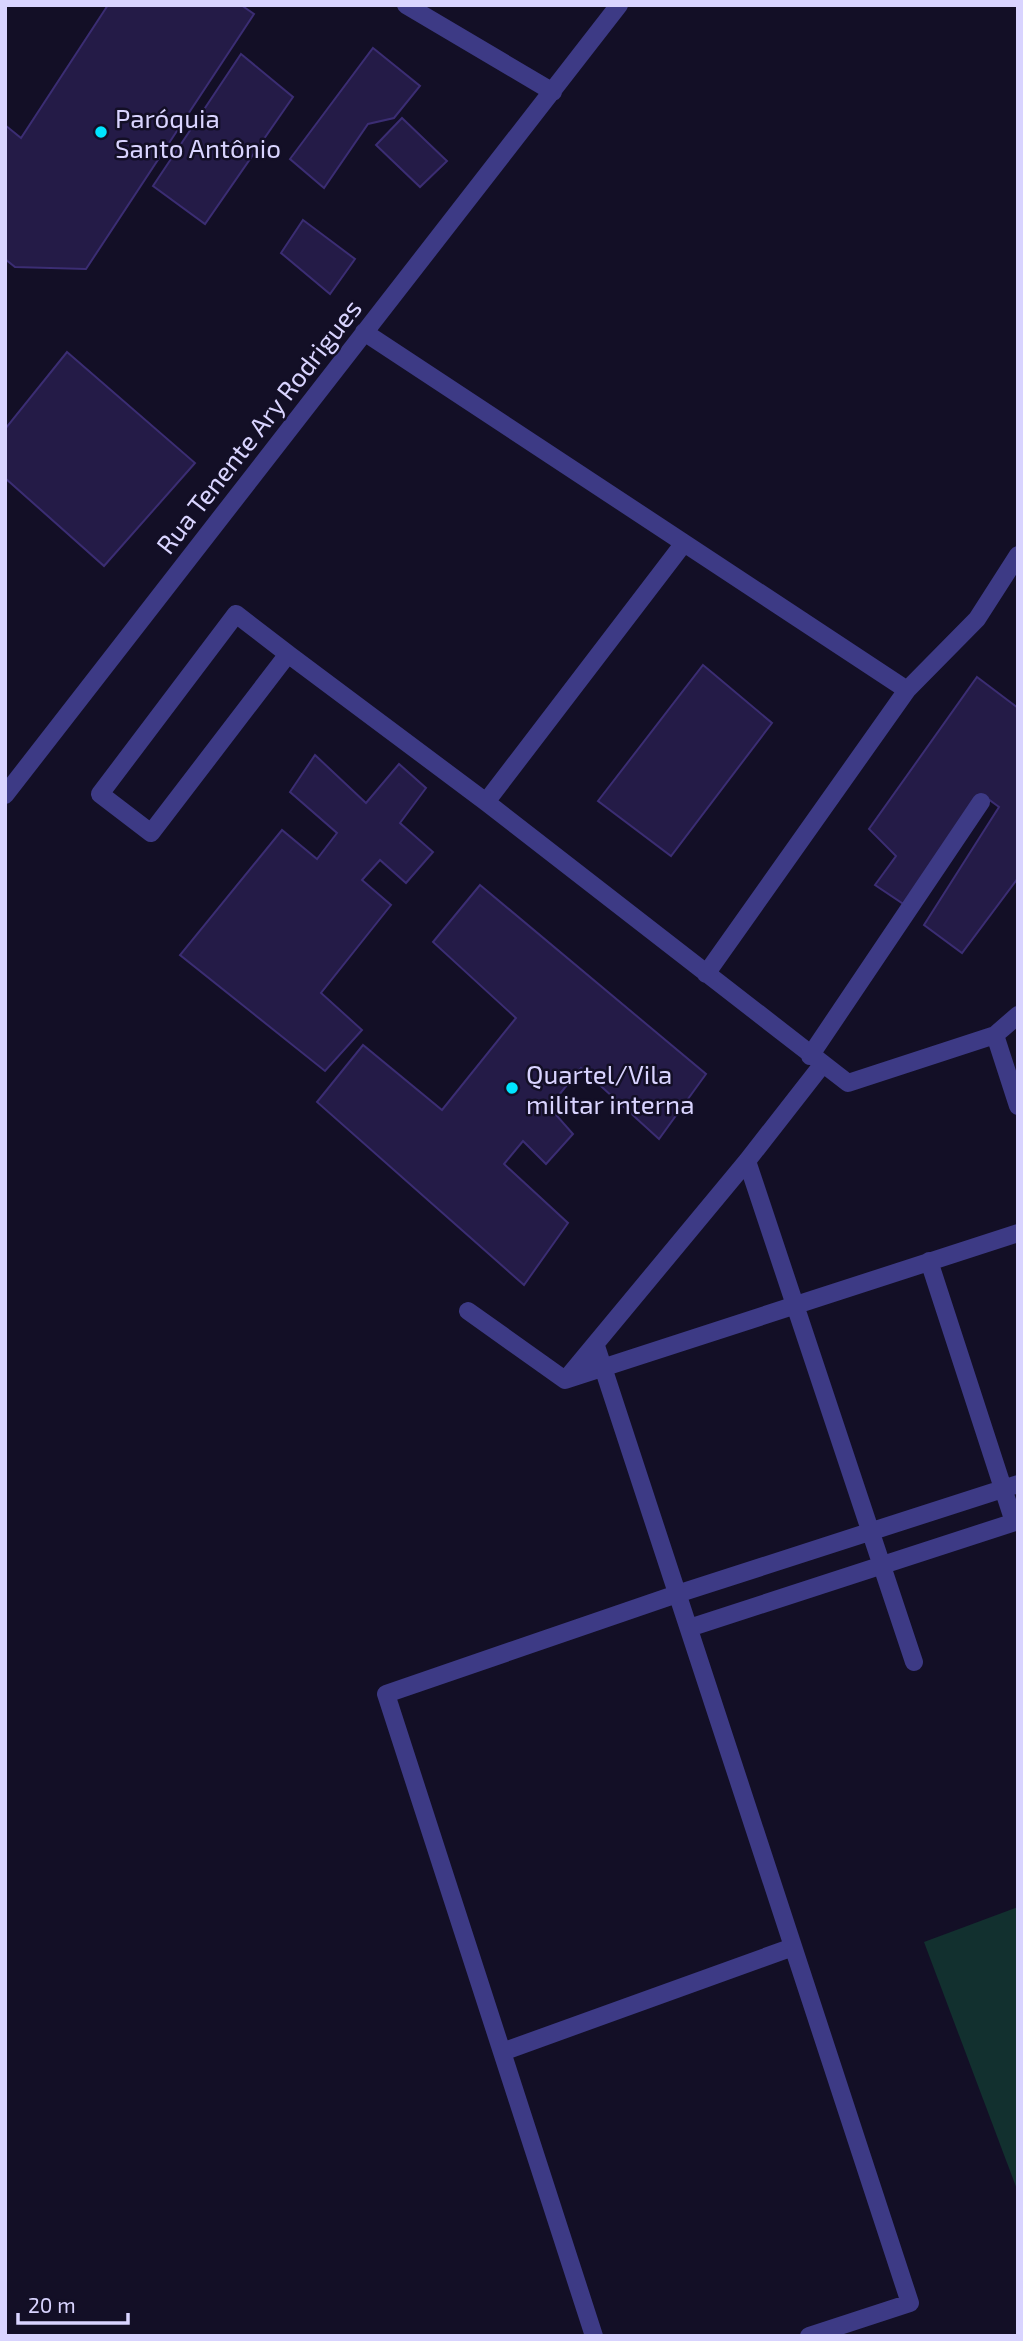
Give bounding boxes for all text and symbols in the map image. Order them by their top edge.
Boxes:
place label: Paróquia Santo Antônio [115,102,281,163]
marker: Paróquia Santo Antônio [93,124,109,140]
street label: Rua Tenente Ary Rodrigues [149,293,367,559]
place label: Quartel/Vila militar interna [526,1058,694,1119]
marker: Quartel/Vila militar interna [504,1080,520,1096]
scale bar [18,2282,128,2326]
text: 20 m [28,2292,76,2317]

